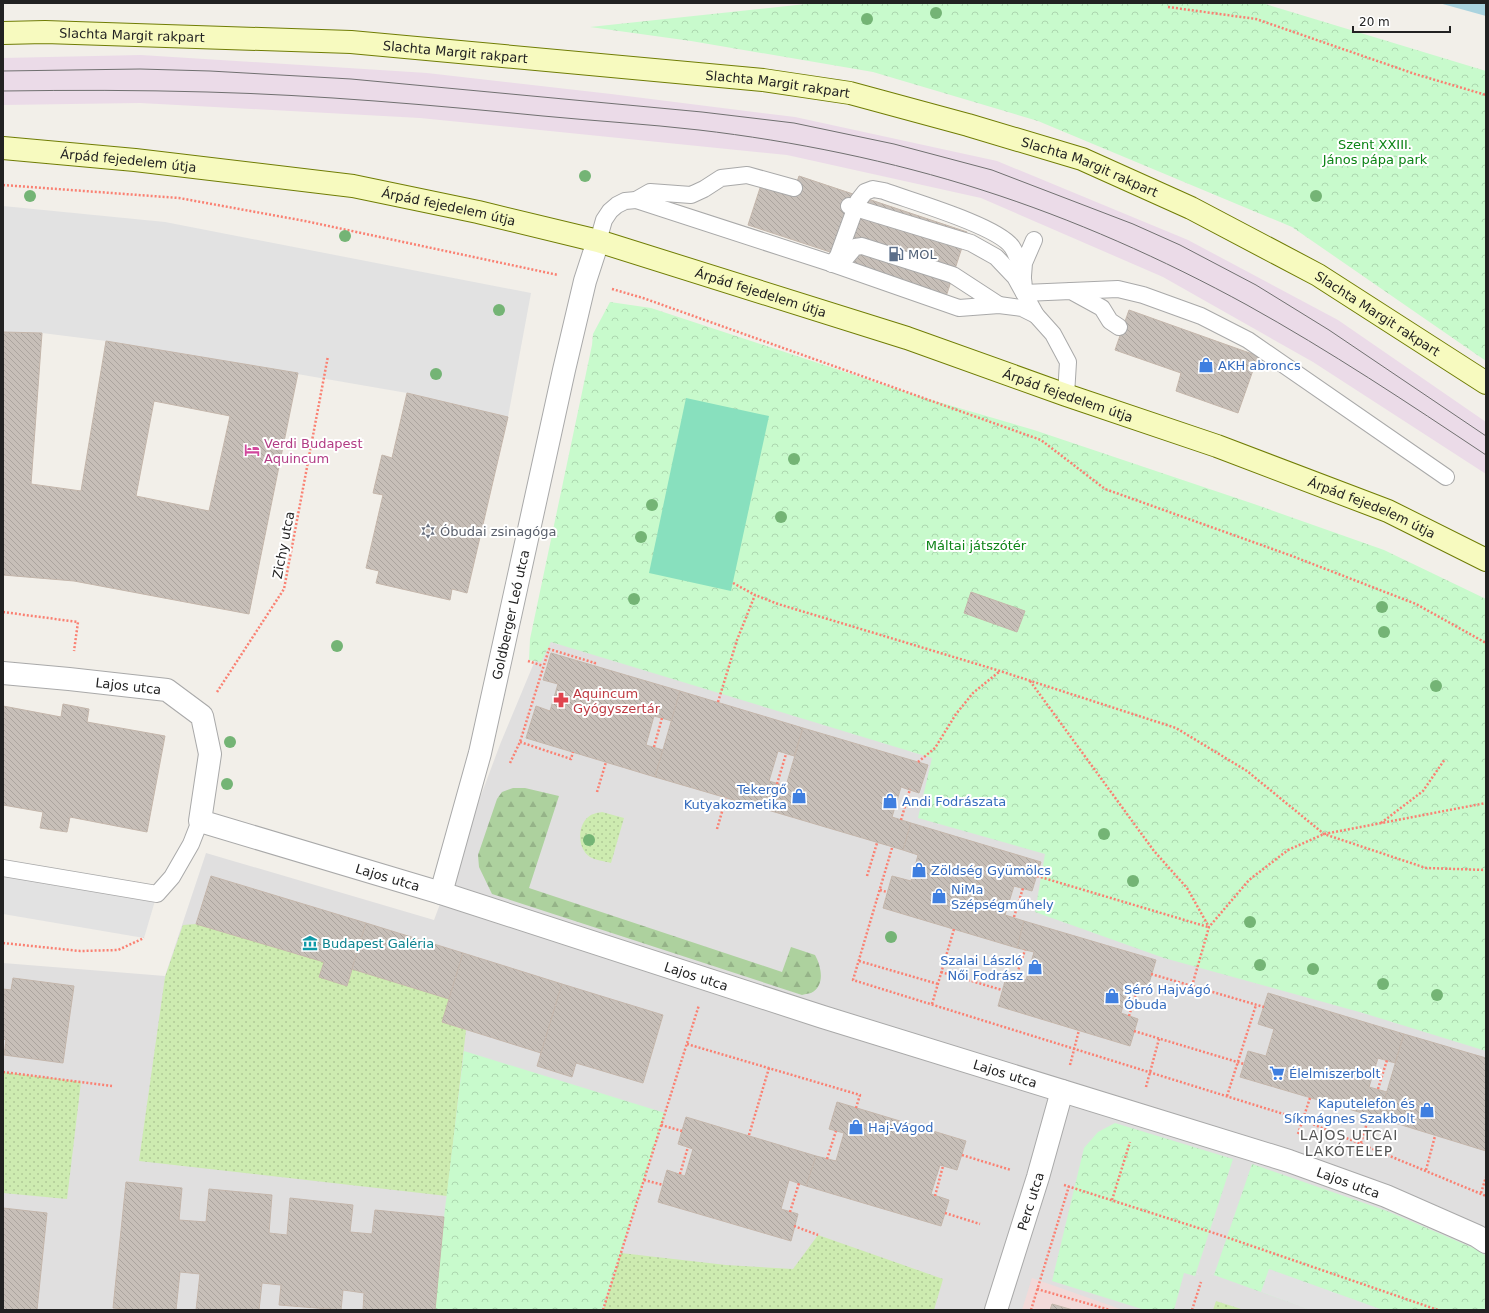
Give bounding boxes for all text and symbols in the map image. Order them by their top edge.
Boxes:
scale bar [1353,8,1450,34]
text: 20 m [1359,15,1390,29]
street label: Slachta Margit rakpart [59,25,205,45]
street label: Slachta Margit rakpart [382,38,528,66]
street label: Slachta Margit rakpart [705,68,851,101]
street label: Slachta Margit rakpart [1019,134,1160,200]
park label: Szent XXIII. János pápa park [1322,137,1428,167]
street label: Árpád fejedelem útja [60,146,197,175]
street label: Árpád fejedelem útja [380,185,517,229]
fuel station icon: MOL [887,245,905,263]
place label: MOL [908,247,937,262]
street label: Árpád fejedelem útja [693,265,828,320]
street label: Slachta Margit rakpart [1312,268,1443,359]
shop icon: AKH abroncs [1197,356,1215,374]
place label: AKH abroncs [1218,358,1301,373]
street label: Árpád fejedelem útja [1001,366,1135,425]
place label: Verdi Budapest Aquincum [264,436,363,466]
hotel icon: Verdi Budapest Aquincum [243,441,261,459]
street label: Árpád fejedelem útja [1306,474,1438,541]
street label: Zichy utca [270,510,297,580]
synagogue icon: Óbudai zsinagóga [419,522,437,540]
place label: Óbudai zsinagóga [440,524,557,539]
park label: Máltai játszótér [926,538,1027,553]
street label: Goldberger Leó utca [489,548,532,681]
street label: Lajos utca [95,675,162,697]
place label: Aquincum Gyógyszertár [573,686,661,716]
pharmacy icon: Aquincum Gyógyszertár [552,691,570,709]
place label: Tekergő Kutyakozmetika [684,782,787,812]
shop icon: Tekergő Kutyakozmetika [790,787,808,805]
shop icon: Andi Fodrászata [881,792,899,810]
place label: Andi Fodrászata [902,794,1006,809]
street label: Lajos utca [354,861,421,894]
shop icon: Zöldség Gyümölcs [910,861,928,879]
place label: Zöldség Gyümölcs [931,863,1051,878]
place label: NiMa Szépségműhely [951,882,1054,912]
shop icon: NiMa Szépségműhely [930,887,948,905]
museum icon: Budapest Galéria [301,934,319,952]
place label: Budapest Galéria [322,936,434,951]
place label: Szalai László Női Fodrász [940,953,1023,983]
shop icon: Szalai László Női Fodrász [1026,958,1044,976]
street label: Lajos utca [662,959,730,994]
place label: Séró Hajvágó Óbuda [1124,982,1211,1012]
shop icon: Séró Hajvágó Óbuda [1103,987,1121,1005]
street label: Lajos utca [971,1057,1039,1091]
supermarket icon: Élelmiszerbolt [1268,1064,1286,1082]
place label: Élelmiszerbolt [1289,1066,1381,1081]
place label: Kaputelefon és Síkmágnes Szakbolt [1284,1096,1415,1126]
shop icon: Kaputelefon és Síkmágnes Szakbolt [1418,1101,1436,1119]
shop icon: Haj-Vágod [847,1118,865,1136]
place label: Haj-Vágod [868,1120,934,1135]
district label: LAJOS UTCAI LAKÓTELEP [1300,1127,1398,1159]
street label: Lajos utca [1314,1165,1382,1201]
street label: Perc utca [1015,1171,1047,1232]

